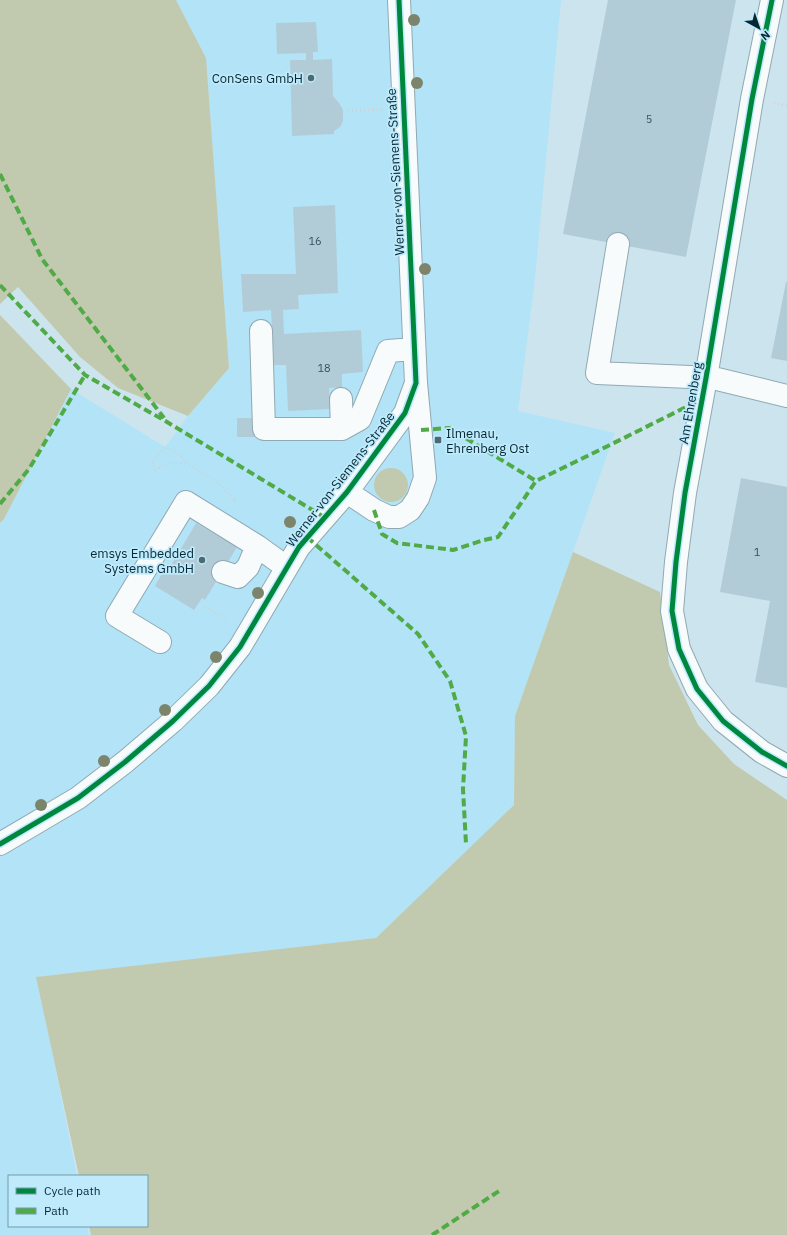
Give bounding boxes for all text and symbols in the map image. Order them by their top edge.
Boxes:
north arrow [739,8,779,48]
text: N [758,28,773,44]
place label: ConSens GmbH [212,70,303,87]
marker: ConSens GmbH [306,73,316,83]
street label: Werner-von-Siemens-Straße [383,88,408,256]
house number: 5 [646,112,652,126]
house number: 16 [308,234,322,248]
house number: 18 [317,361,331,375]
street label: Am Ehrenberg [675,361,706,445]
street label: Werner-von-Siemens-Straße [282,408,399,551]
place label: Ilmenau, Ehrenberg Ost [446,425,529,457]
marker: Ilmenau, Ehrenberg Ost [433,435,443,445]
place label: emsys Embedded Systems GmbH [90,545,194,577]
house number: 1 [754,545,761,559]
marker: emsys Embedded Systems GmbH [197,555,207,565]
legend [8,1175,148,1227]
text: Cycle path [44,1183,101,1198]
text: Path [44,1203,69,1218]

